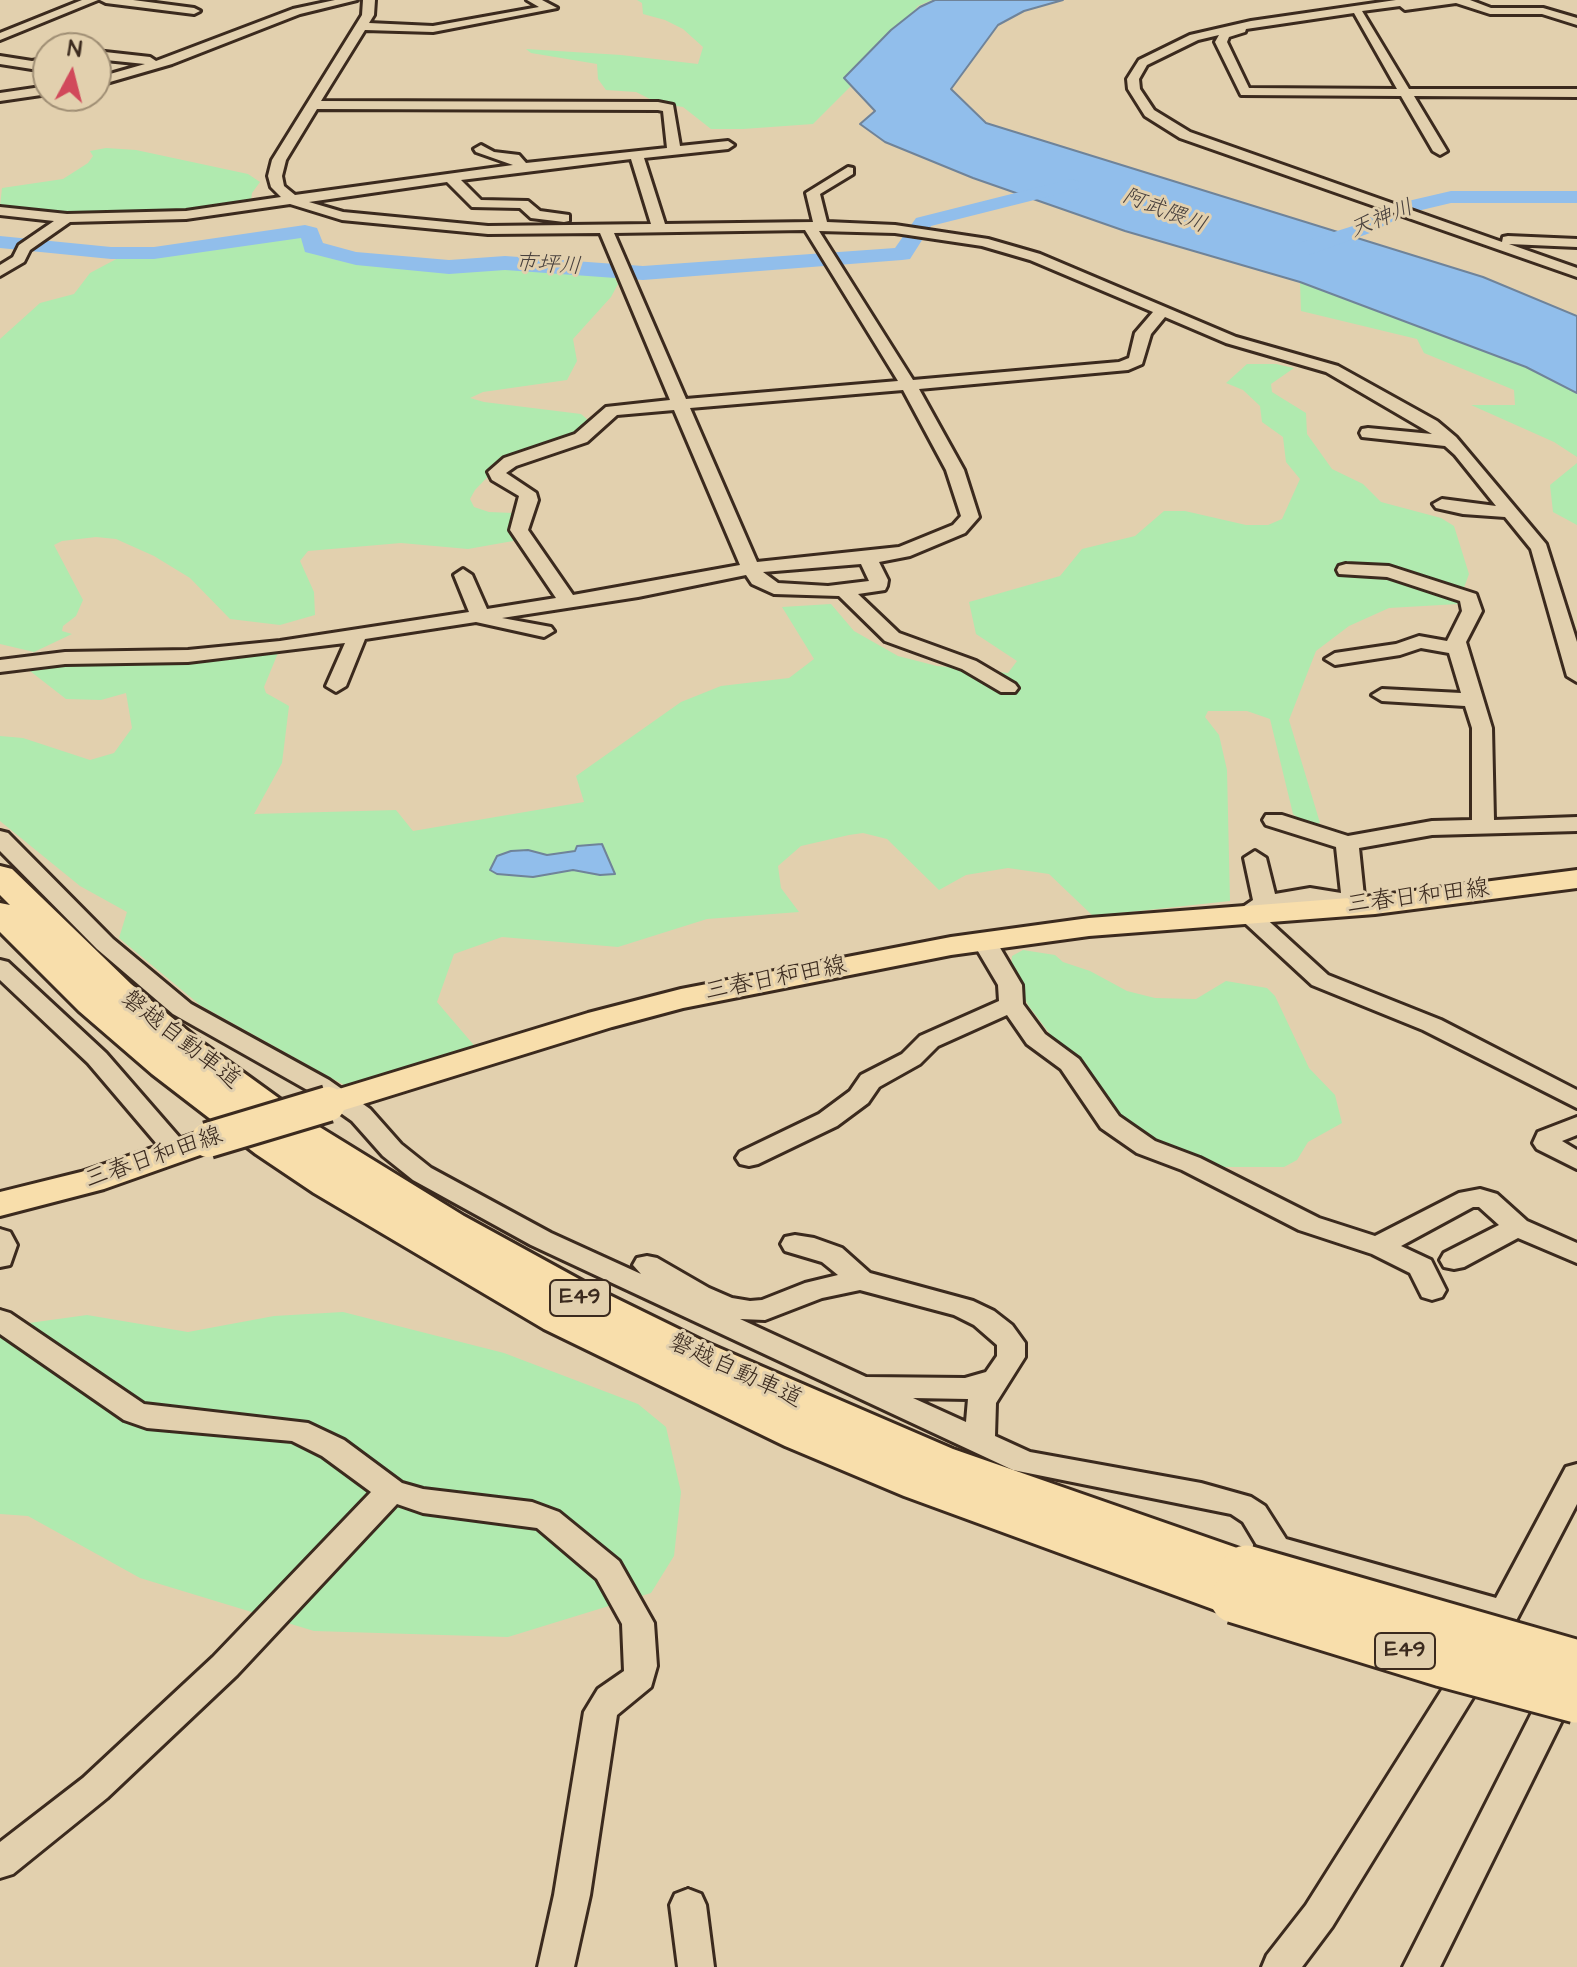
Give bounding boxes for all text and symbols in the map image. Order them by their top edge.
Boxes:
north arrow [32,32,112,112]
text: N [66,33,83,66]
water label: 阿武隈川 [1118,184,1210,240]
water label: 天神川 [1346,195,1418,245]
water label: 市坪川 [514,251,582,281]
street label: 三春日和田線 [1345,875,1491,921]
street label: 三春日和田線 [703,952,849,1008]
street label: 磐越自動車道 [114,985,246,1097]
street label: 三春日和田線 [81,1122,227,1196]
road number: E49 [550,1280,610,1316]
street label: 磐越自動車道 [664,1329,806,1415]
road number: E49 [1375,1633,1435,1669]

